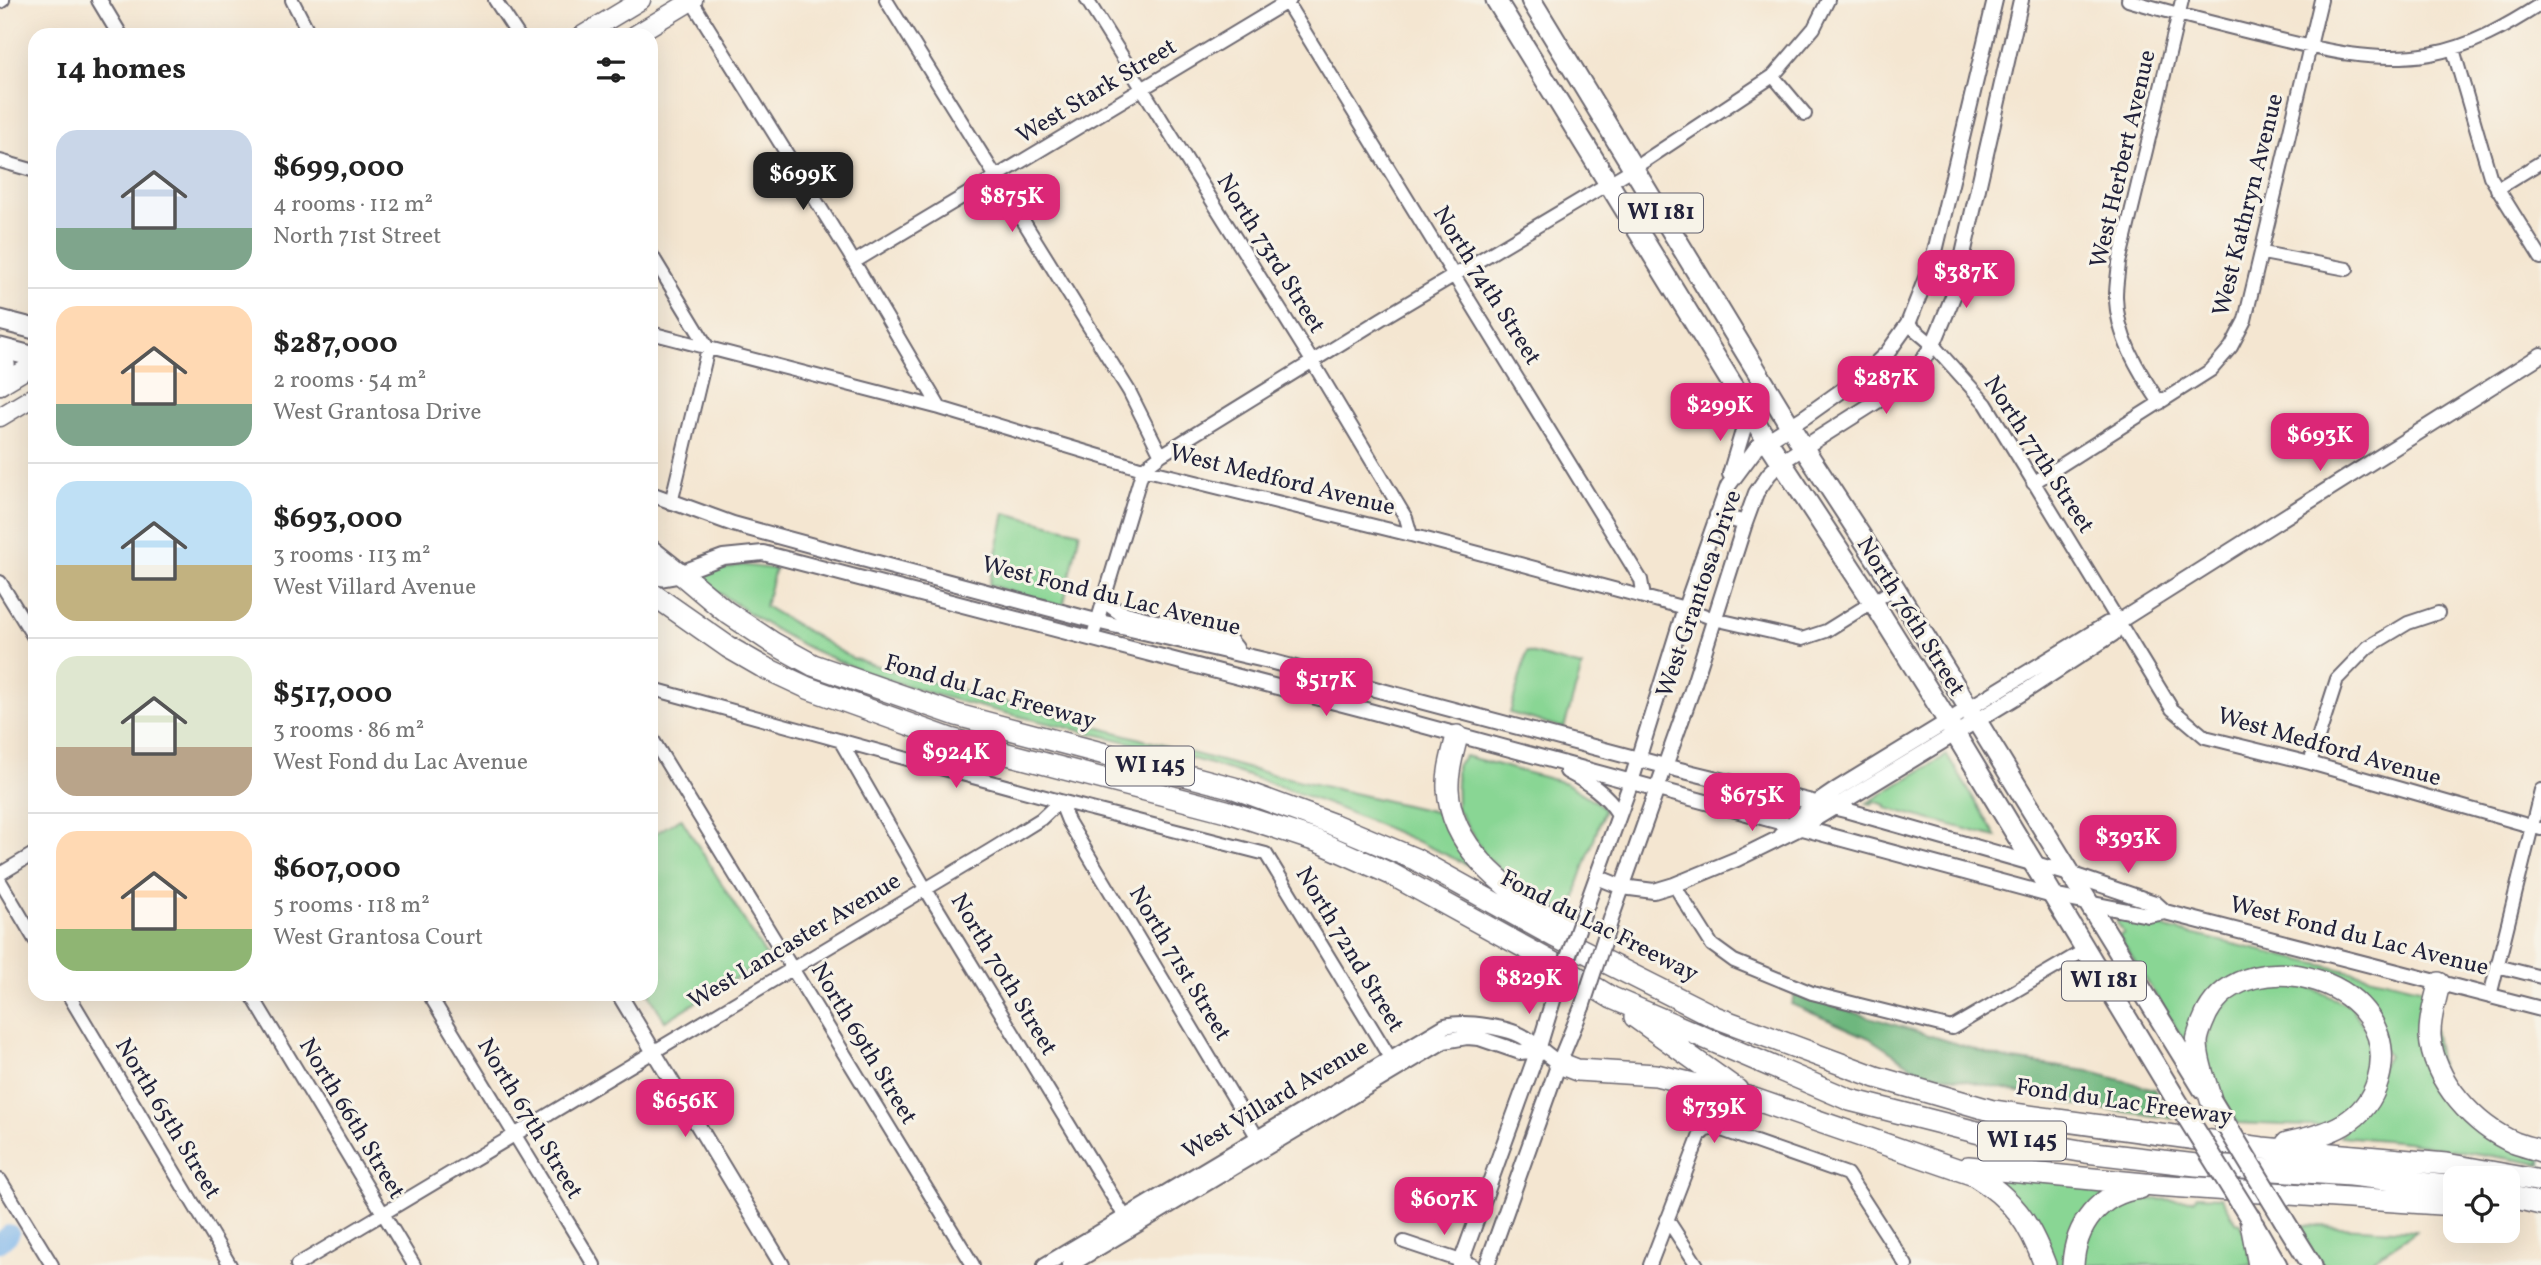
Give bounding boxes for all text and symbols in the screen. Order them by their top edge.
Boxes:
street label: West Stark Street [1010,31,1184,153]
street label: West Herbert Avenue [2082,47,2166,271]
text: 14 homes [56,49,186,91]
icon: filters [592,51,630,89]
street label: West Kathryn Avenue [2205,90,2293,320]
text: $699,000 [273,147,404,189]
pin: $699K [754,152,852,212]
icon: home [112,158,196,242]
text: $699K [769,159,837,191]
street label: North 73rd Street [1207,168,1333,340]
pin: $875K [963,174,1061,234]
text: $875K [980,181,1044,213]
text: 4 rooms · 112 m² [273,189,433,221]
road number: WI 181 [1619,194,1703,232]
street label: North 74th Street [1423,200,1549,372]
text: North 71st Street [273,221,441,253]
pin: $387K [1917,250,2015,310]
text: $387K [1934,257,1998,289]
text: $287,000 [273,323,398,365]
icon: home [112,334,196,418]
pin: $287K [1837,356,1935,416]
text: $287K [1854,363,1918,395]
text: 2 rooms · 54 m² [273,365,426,397]
street label: North 77th Street [1974,369,2102,541]
pin: $299K [1671,384,1769,443]
text: $299K [1687,390,1753,422]
text: West Grantosa Drive [273,397,481,429]
pin: $693K [2271,414,2369,473]
text: $693K [2287,420,2353,452]
street label: West Medford Avenue [1165,436,1399,526]
street label: West Grantosa Drive [1649,486,1751,702]
text: $693,000 [273,498,402,540]
icon: home [112,509,196,593]
street label: North 76th Street [1847,531,1973,703]
text: 3 rooms · 113 m² [273,540,431,572]
street label: West Fond du Lac Avenue [978,548,1244,646]
text: West Villard Avenue [273,572,476,604]
street label: Fond du Lac Freeway [880,647,1100,739]
pin: $517K [1277,658,1375,718]
text: $517K [1296,665,1356,697]
text: $517,000 [273,673,392,715]
icon: home [112,684,196,768]
street label: West Medford Avenue [2213,700,2445,796]
text: 3 rooms · 86 m² [273,715,424,747]
pin: $924K [907,730,1005,790]
text: $924K [922,737,990,769]
road number: WI 145 [1106,746,1194,786]
text: West Fond du Lac Avenue [273,747,528,779]
pin: $675K [1703,774,1801,833]
text: $675K [1720,780,1784,812]
pin: $393K [2079,816,2177,875]
text: $393K [2095,822,2161,854]
text: $607,000 [273,848,401,890]
icon: home [112,859,196,943]
street label: North 72nd Street [1286,861,1412,1039]
street label: Fond du Lac Freeway [1494,862,1704,992]
street label: West Lancaster Avenue [682,865,908,1019]
street label: North 71st Street [1119,880,1239,1048]
street label: North 70th Street [941,888,1065,1062]
street label: West Fond du Lac Avenue [2226,888,2492,986]
text: 5 rooms · 118 m² [273,890,430,922]
text: West Grantosa Court [273,922,483,954]
pin: $829K [1480,956,1578,1016]
street label: North 69th Street [801,957,925,1131]
road number: WI 181 [2062,962,2146,1000]
text: $829K [1496,963,1562,995]
street label: West Villard Avenue [1176,1031,1376,1169]
street label: North 65th Street [105,1032,229,1206]
street label: North 66th Street [289,1032,413,1206]
street label: North 67th Street [467,1032,591,1206]
street label: Fond du Lac Freeway [2013,1071,2235,1135]
pin: $656K [636,1080,734,1139]
text: $656K [652,1086,718,1118]
pin: $739K [1665,1086,1763,1145]
text: $739K [1682,1092,1746,1124]
road number: WI 145 [1978,1122,2066,1160]
map controls [2443,1166,2520,1243]
button: locate [2443,1166,2520,1243]
pin: $607K [1395,1178,1493,1237]
text: $607K [1410,1184,1478,1216]

